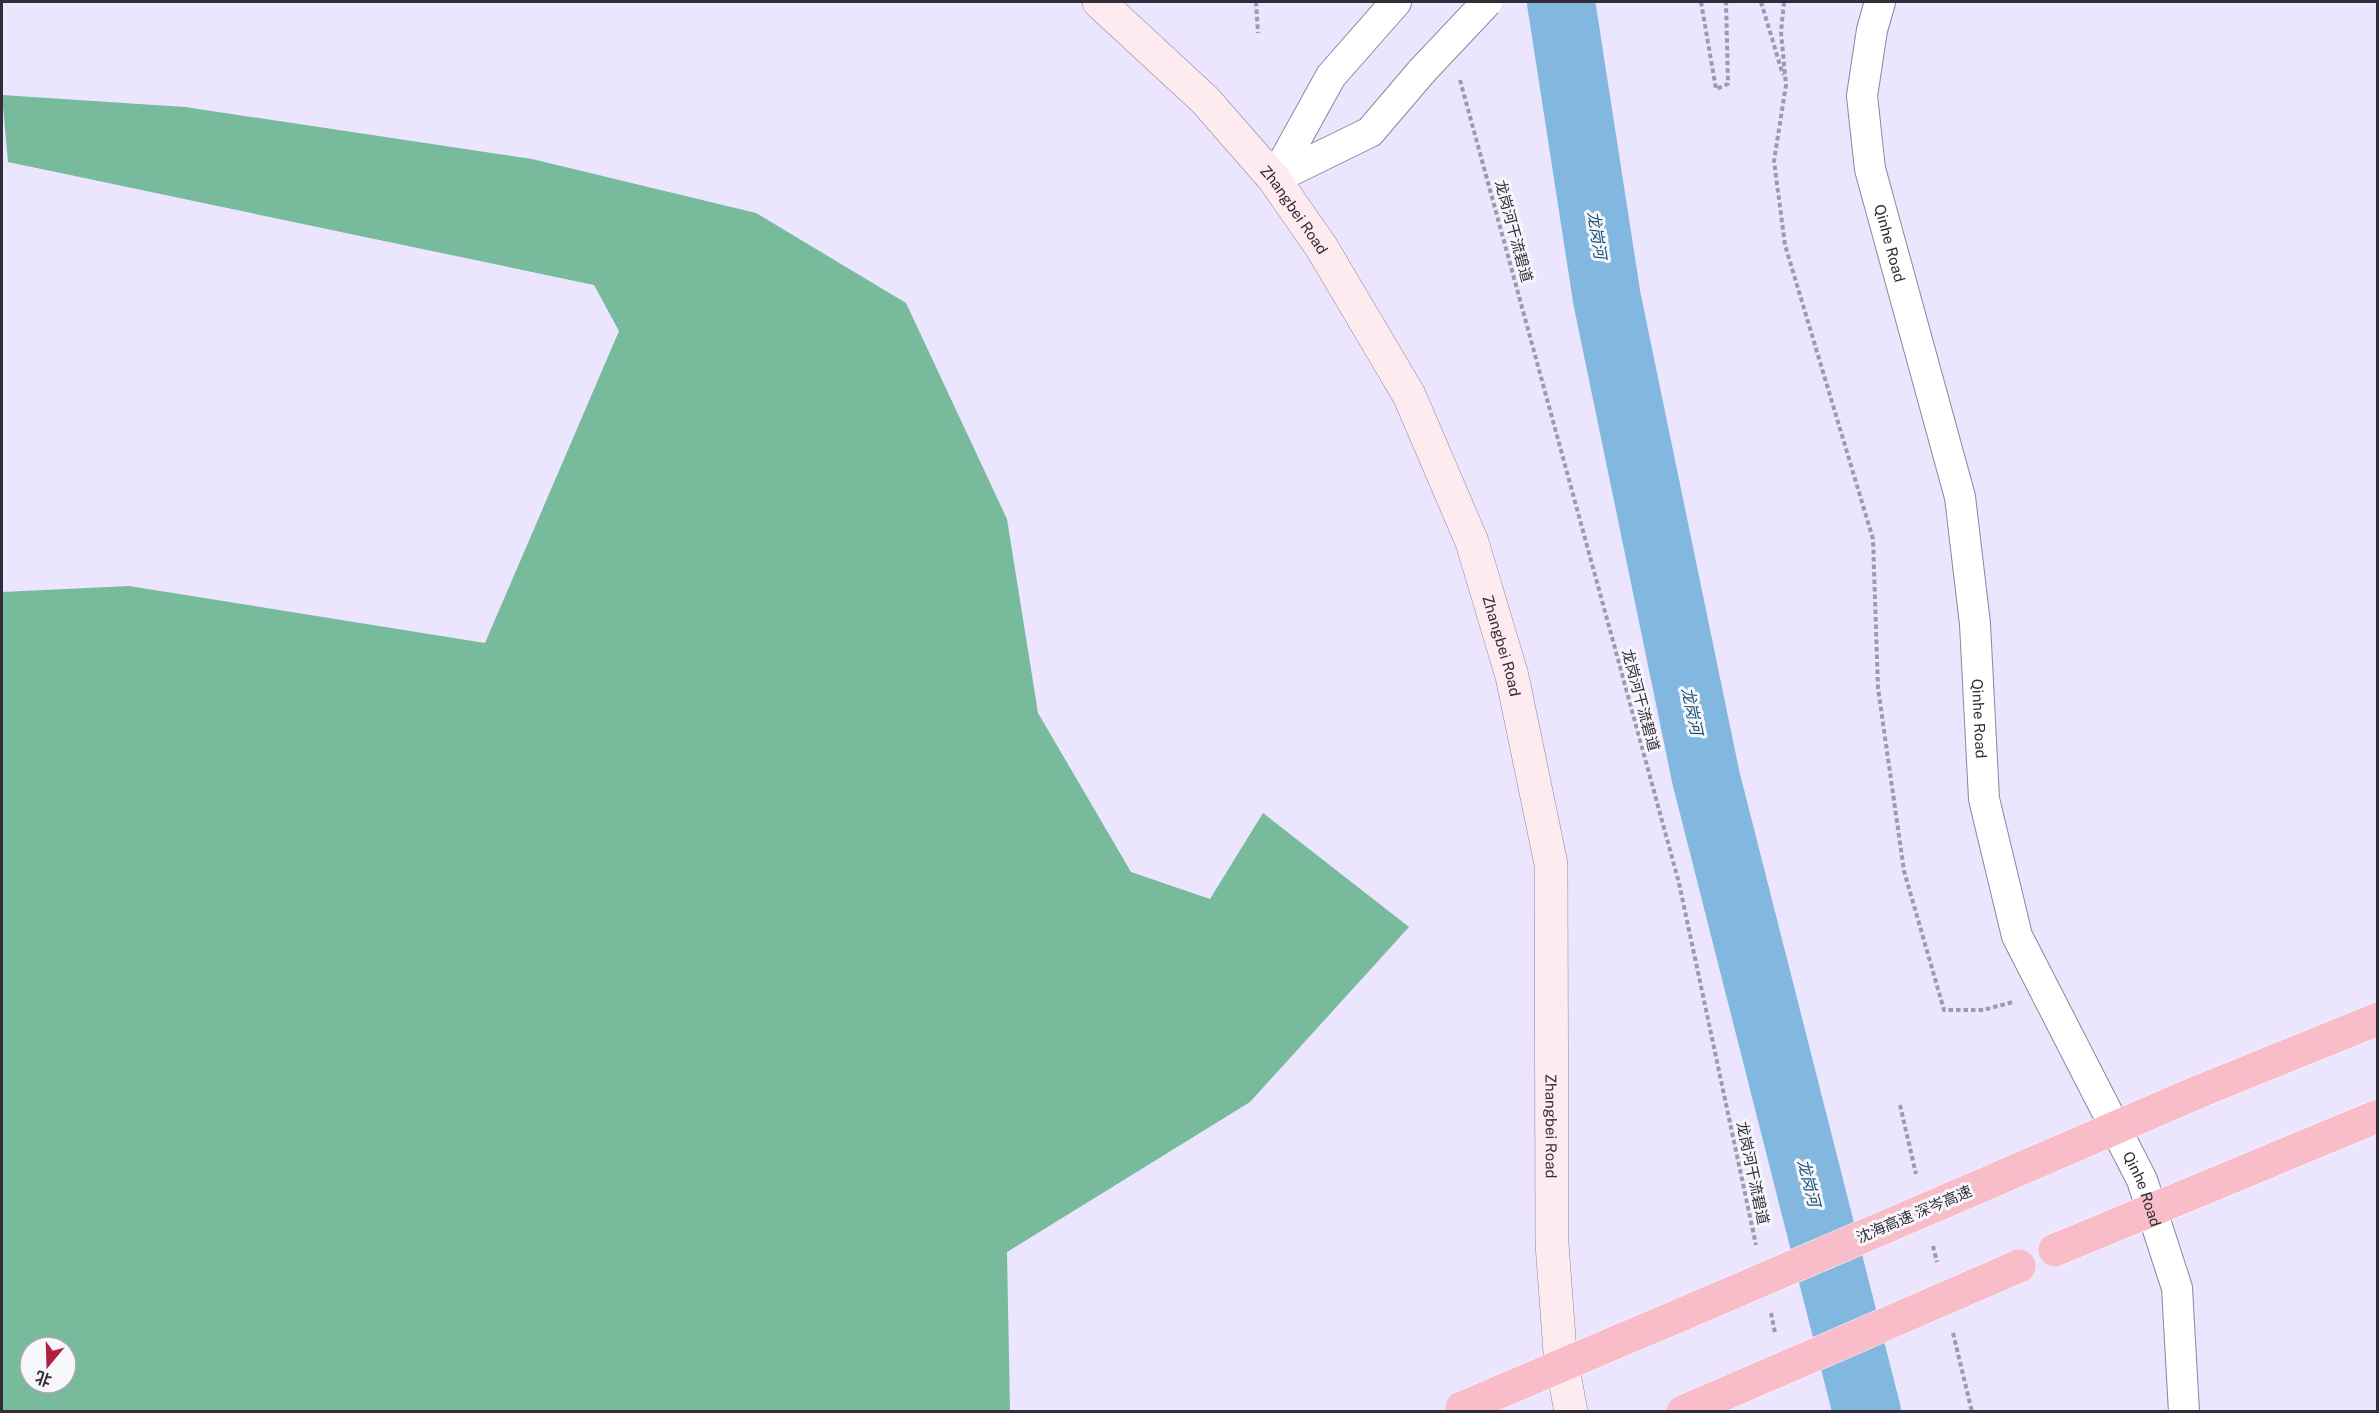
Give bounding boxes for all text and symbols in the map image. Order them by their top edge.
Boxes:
street label: Zhangbei Road [1257,162,1332,257]
street label: 龙岗河干流碧道 [1492,178,1536,284]
street label: Qinhe Road [1872,202,1909,284]
water label: 龙岗河 [1584,210,1611,263]
street label: Zhangbei Road [1480,593,1524,698]
street label: 龙岗河干流碧道 [1619,647,1663,753]
street label: Qinhe Road [1969,678,1990,759]
water label: 龙岗河 [1678,686,1707,739]
street label: Zhangbei Road [1543,1074,1560,1178]
street label: 龙岗河干流碧道 [1734,1120,1772,1226]
street label: Qinhe Road [2120,1148,2165,1229]
water label: 龙岗河 [1794,1157,1825,1211]
street label: 沈海高速 深岑高速 [1854,1182,1974,1246]
north arrow [18,1335,78,1395]
text: 北 [33,1367,54,1390]

